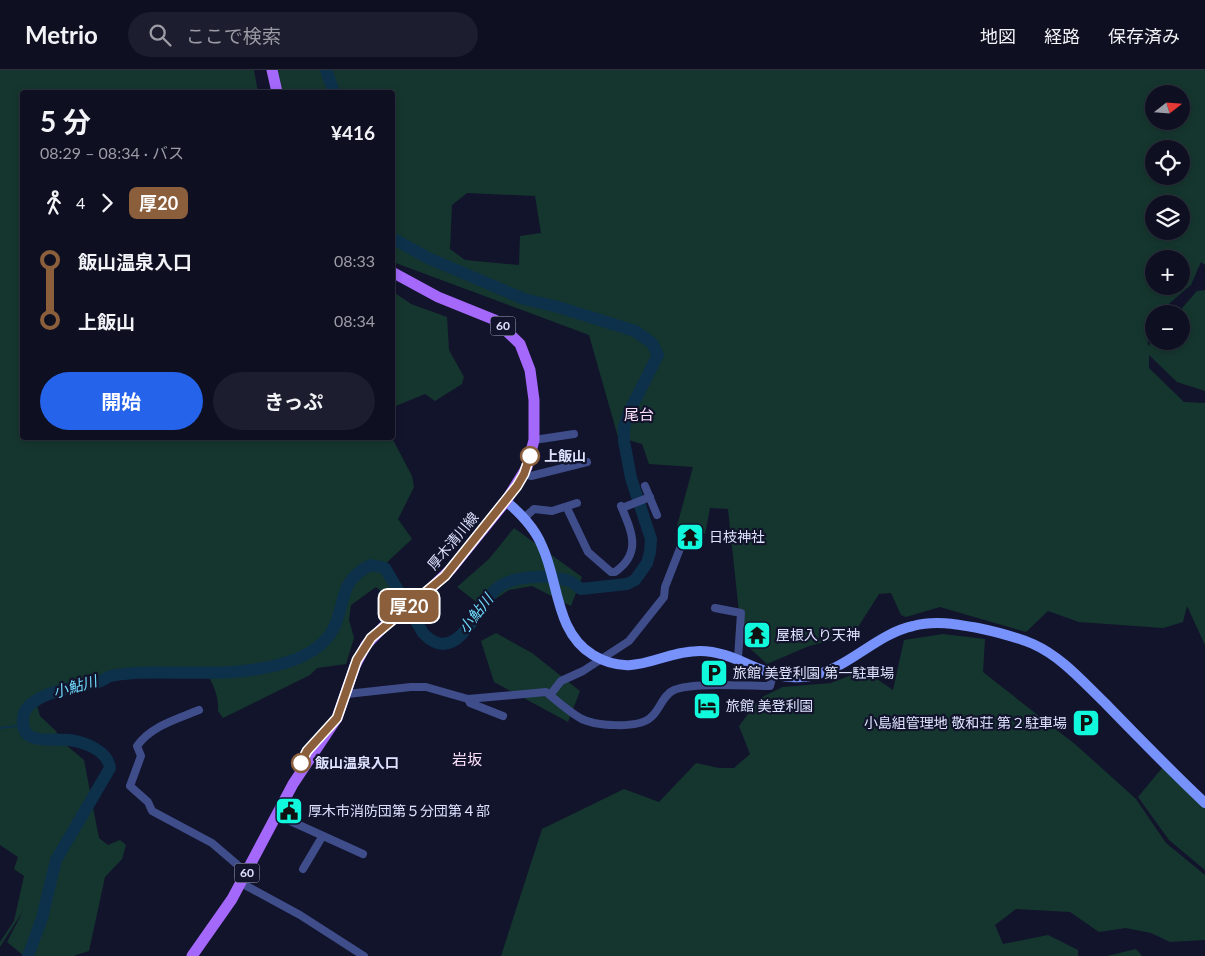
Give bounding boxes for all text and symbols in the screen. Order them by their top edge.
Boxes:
search box [128,12,478,57]
text: Metrio [25,20,98,49]
icon: search [146,21,174,49]
text: ここで検索 [186,24,281,47]
text: 地図 [980,25,1016,47]
text: 経路 [1044,25,1080,47]
text: 保存済み [1108,25,1180,47]
north arrow [1145,85,1190,130]
map controls [1145,85,1190,350]
text: 5 分 [40,104,91,138]
text: ¥416 [331,121,375,144]
button: locate [1145,140,1190,185]
text: 08:29 – 08:34 · バス [40,143,184,162]
icon: walk [40,189,68,217]
icon: forward [93,189,121,217]
text: 厚20 [139,192,178,214]
text: 4 [76,193,85,212]
button: layers [1145,195,1190,240]
text: 飯山温泉入口 [78,250,192,273]
button: + [1145,250,1190,295]
text: 08:33 [334,251,375,270]
button: − [1145,305,1190,350]
text: 上飯山 [78,310,135,333]
text: 08:34 [334,311,375,330]
road number: 60 [490,317,516,336]
button: 開始 [40,372,203,430]
button: きっぷ [213,372,375,430]
district label: 尾台 [624,405,654,423]
marker: 上飯山 [520,446,540,466]
place label: 上飯山 [544,447,586,464]
street label: 厚木清川線 [424,508,482,573]
temple icon: 日枝神社 [675,522,705,552]
place label: 日枝神社 [709,528,765,545]
water label: 小鮎川 [454,589,497,637]
line badge: 厚20 [380,590,438,622]
text: 厚20 [390,595,428,617]
temple icon: 屋根入り天神 [742,620,772,650]
place label: 屋根入り天神 [776,626,860,643]
parking icon: 旅館 美登利園 第一駐車場 [699,658,729,688]
place label: 旅館 美登利園 第一駐車場 [733,664,894,681]
water label: 小鮎川 [51,671,101,701]
hotel icon: 旅館 美登利園 [692,691,722,721]
place label: 旅館 美登利園 [726,697,814,714]
parking icon: 小島組管理地 敬和荘 第２駐車場 [1071,708,1101,738]
place label: 小島組管理地 敬和荘 第２駐車場 [864,714,1067,731]
district label: 岩坂 [452,750,482,768]
marker: 飯山温泉入口 [291,753,311,773]
place label: 飯山温泉入口 [315,754,399,771]
public building icon: 厚木市消防団第５分団第４部 [274,796,304,826]
place label: 厚木市消防団第５分団第４部 [308,802,490,819]
road number: 60 [234,864,260,882]

